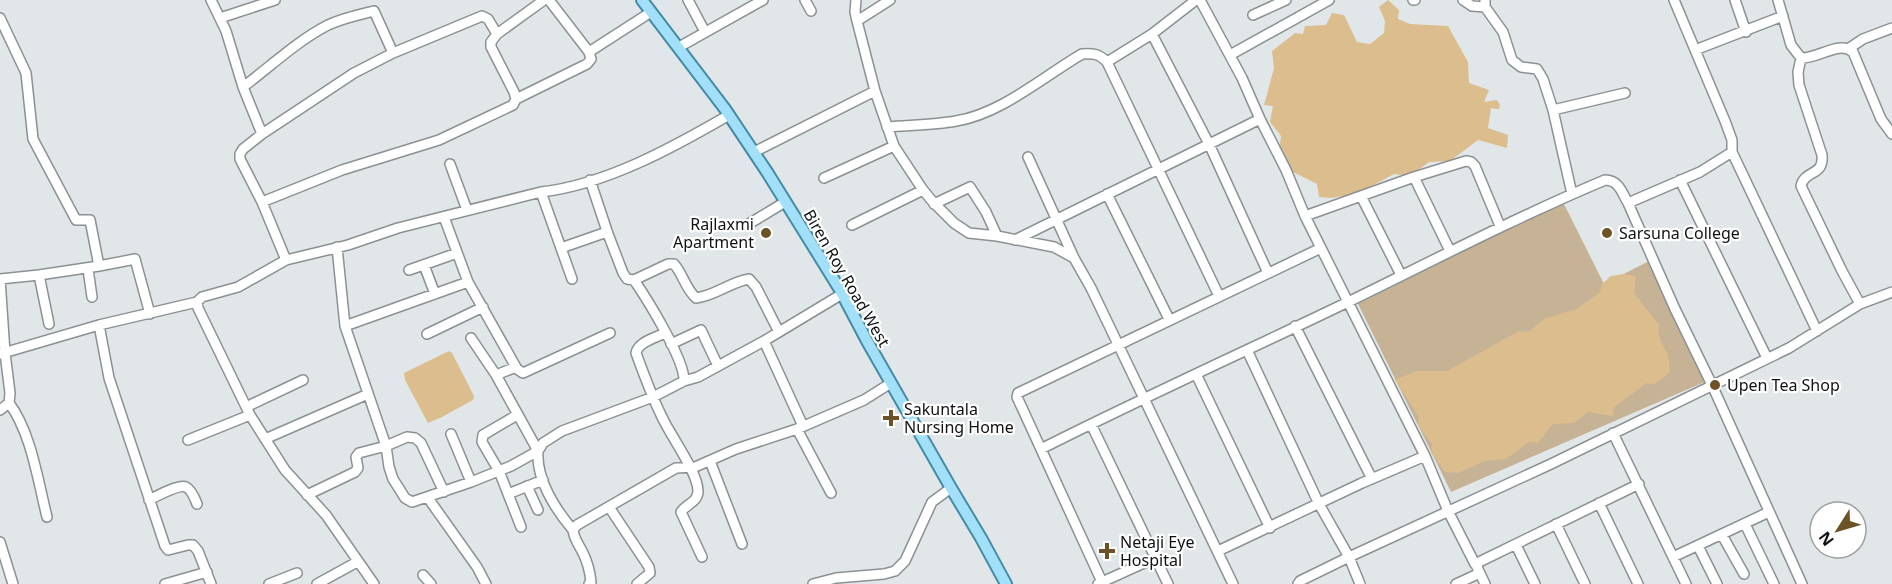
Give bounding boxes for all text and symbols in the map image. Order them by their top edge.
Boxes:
street label: Biren Roy Road West [799,205,895,351]
place label: Rajlaxmi Apartment [673,213,754,253]
place label: Sarsuna College [1619,222,1740,244]
marker: Rajlaxmi Apartment [759,226,773,240]
marker: Sarsuna College [1600,226,1614,240]
place label: Upen Tea Shop [1727,374,1840,396]
marker: Upen Tea Shop [1708,378,1722,392]
place label: Sakuntala Nursing Home [904,398,1014,438]
marker: Sakuntala Nursing Home [882,409,900,427]
north arrow [1808,500,1868,560]
text: N [1813,527,1839,551]
place label: Netaji Eye Hospital [1120,531,1194,571]
marker: Netaji Eye Hospital [1098,542,1116,560]

